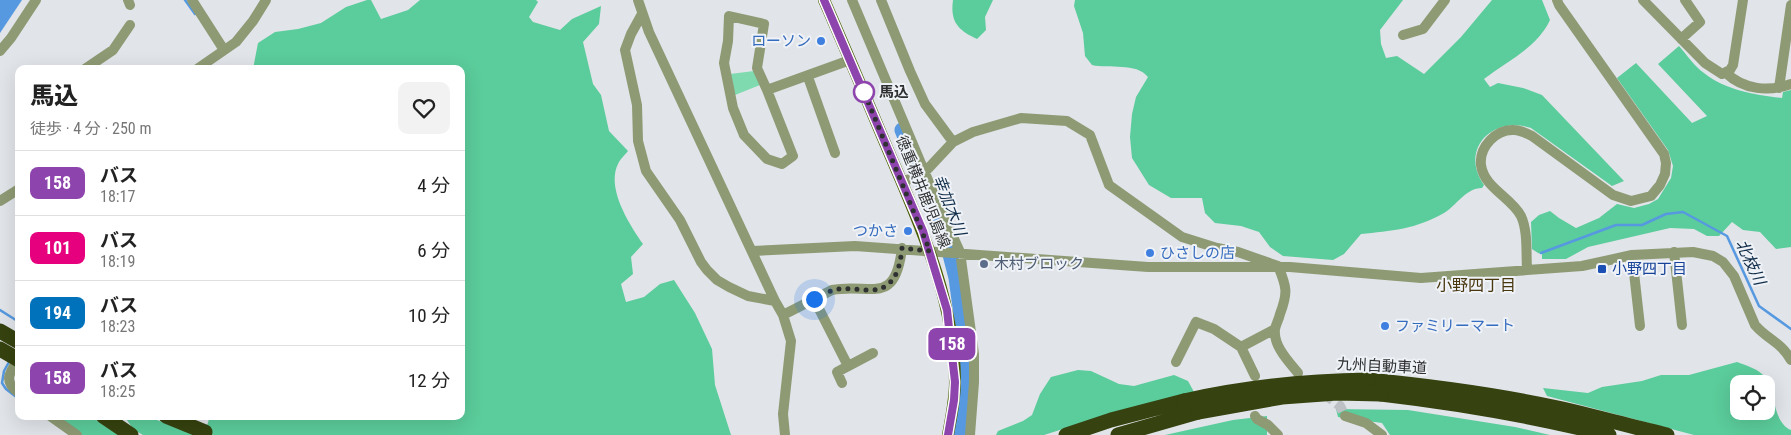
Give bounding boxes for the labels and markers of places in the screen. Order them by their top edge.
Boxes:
place label: ローソン [751,32,811,50]
marker: ローソン [815,35,827,47]
marker: 馬込 [853,81,875,103]
place label: 馬込 [879,83,909,101]
place label: つかさ [853,222,898,240]
marker: つかさ [902,225,914,237]
place label: ひさしの店 [1160,244,1235,262]
marker: ひさしの店 [1144,247,1156,259]
place label: 木村ブロック [994,255,1084,273]
marker: 木村ブロック [978,258,990,270]
place label: 小野四丁目 [1612,260,1687,278]
marker: 小野四丁目 [1596,263,1608,275]
place label: ファミリーマート [1395,317,1515,335]
marker: ファミリーマート [1379,320,1391,332]

